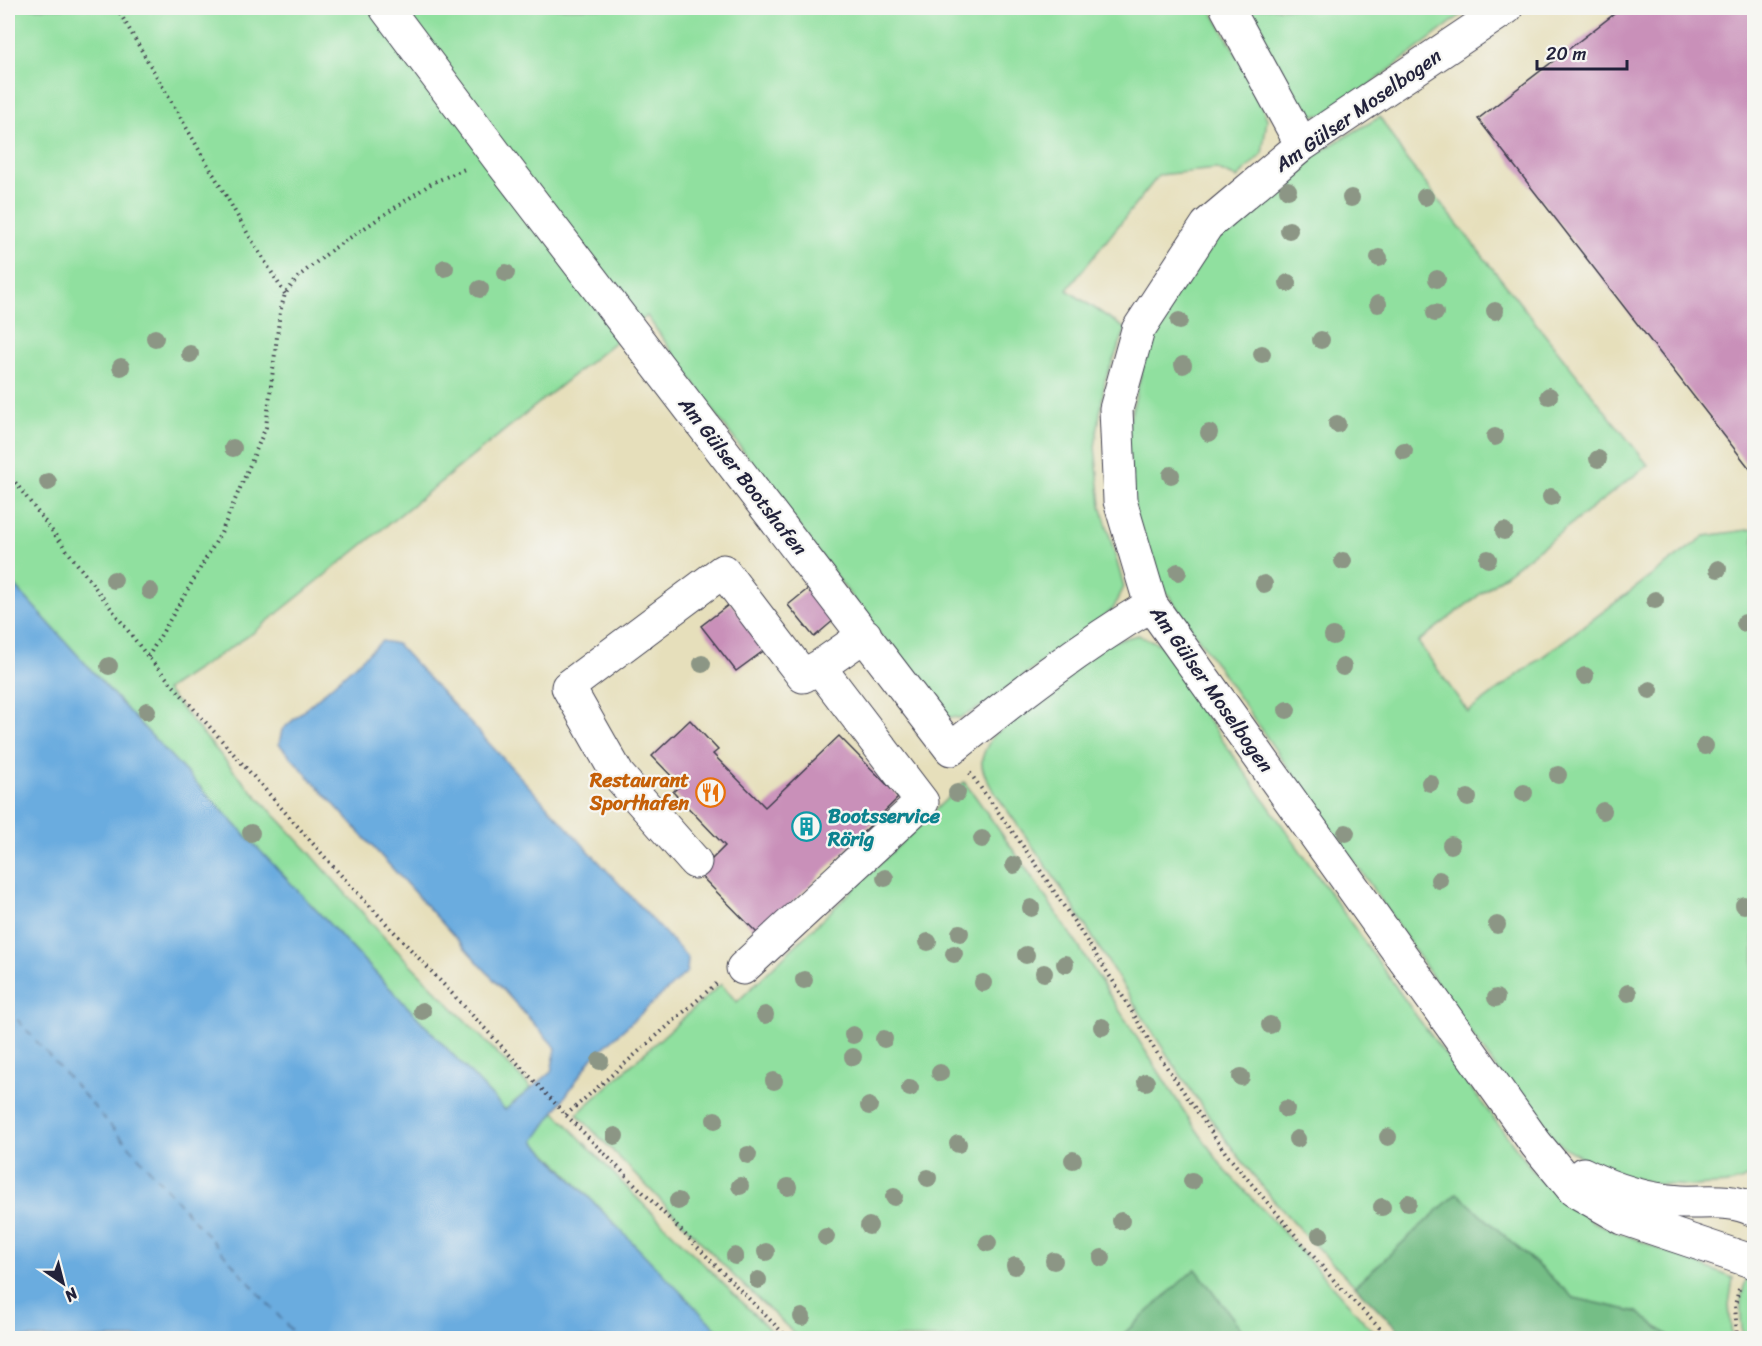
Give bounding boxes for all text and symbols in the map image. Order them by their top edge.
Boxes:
scale bar [1537,33,1627,71]
text: 20 m [1546,38,1586,70]
street label: Am Gülser Moselbogen [1266,39,1449,182]
street label: Am Gülser Bootshafen [668,388,816,564]
street label: Am Gülser Moselbogen [1140,597,1283,780]
place label: Restaurant Sporthafen [589,763,689,821]
restaurant icon: Restaurant Sporthafen [694,776,726,808]
place label: Bootsservice Rörig [827,799,941,857]
building icon: Bootsservice Rörig [791,811,823,843]
north arrow [33,1253,93,1313]
text: N [58,1279,85,1310]

